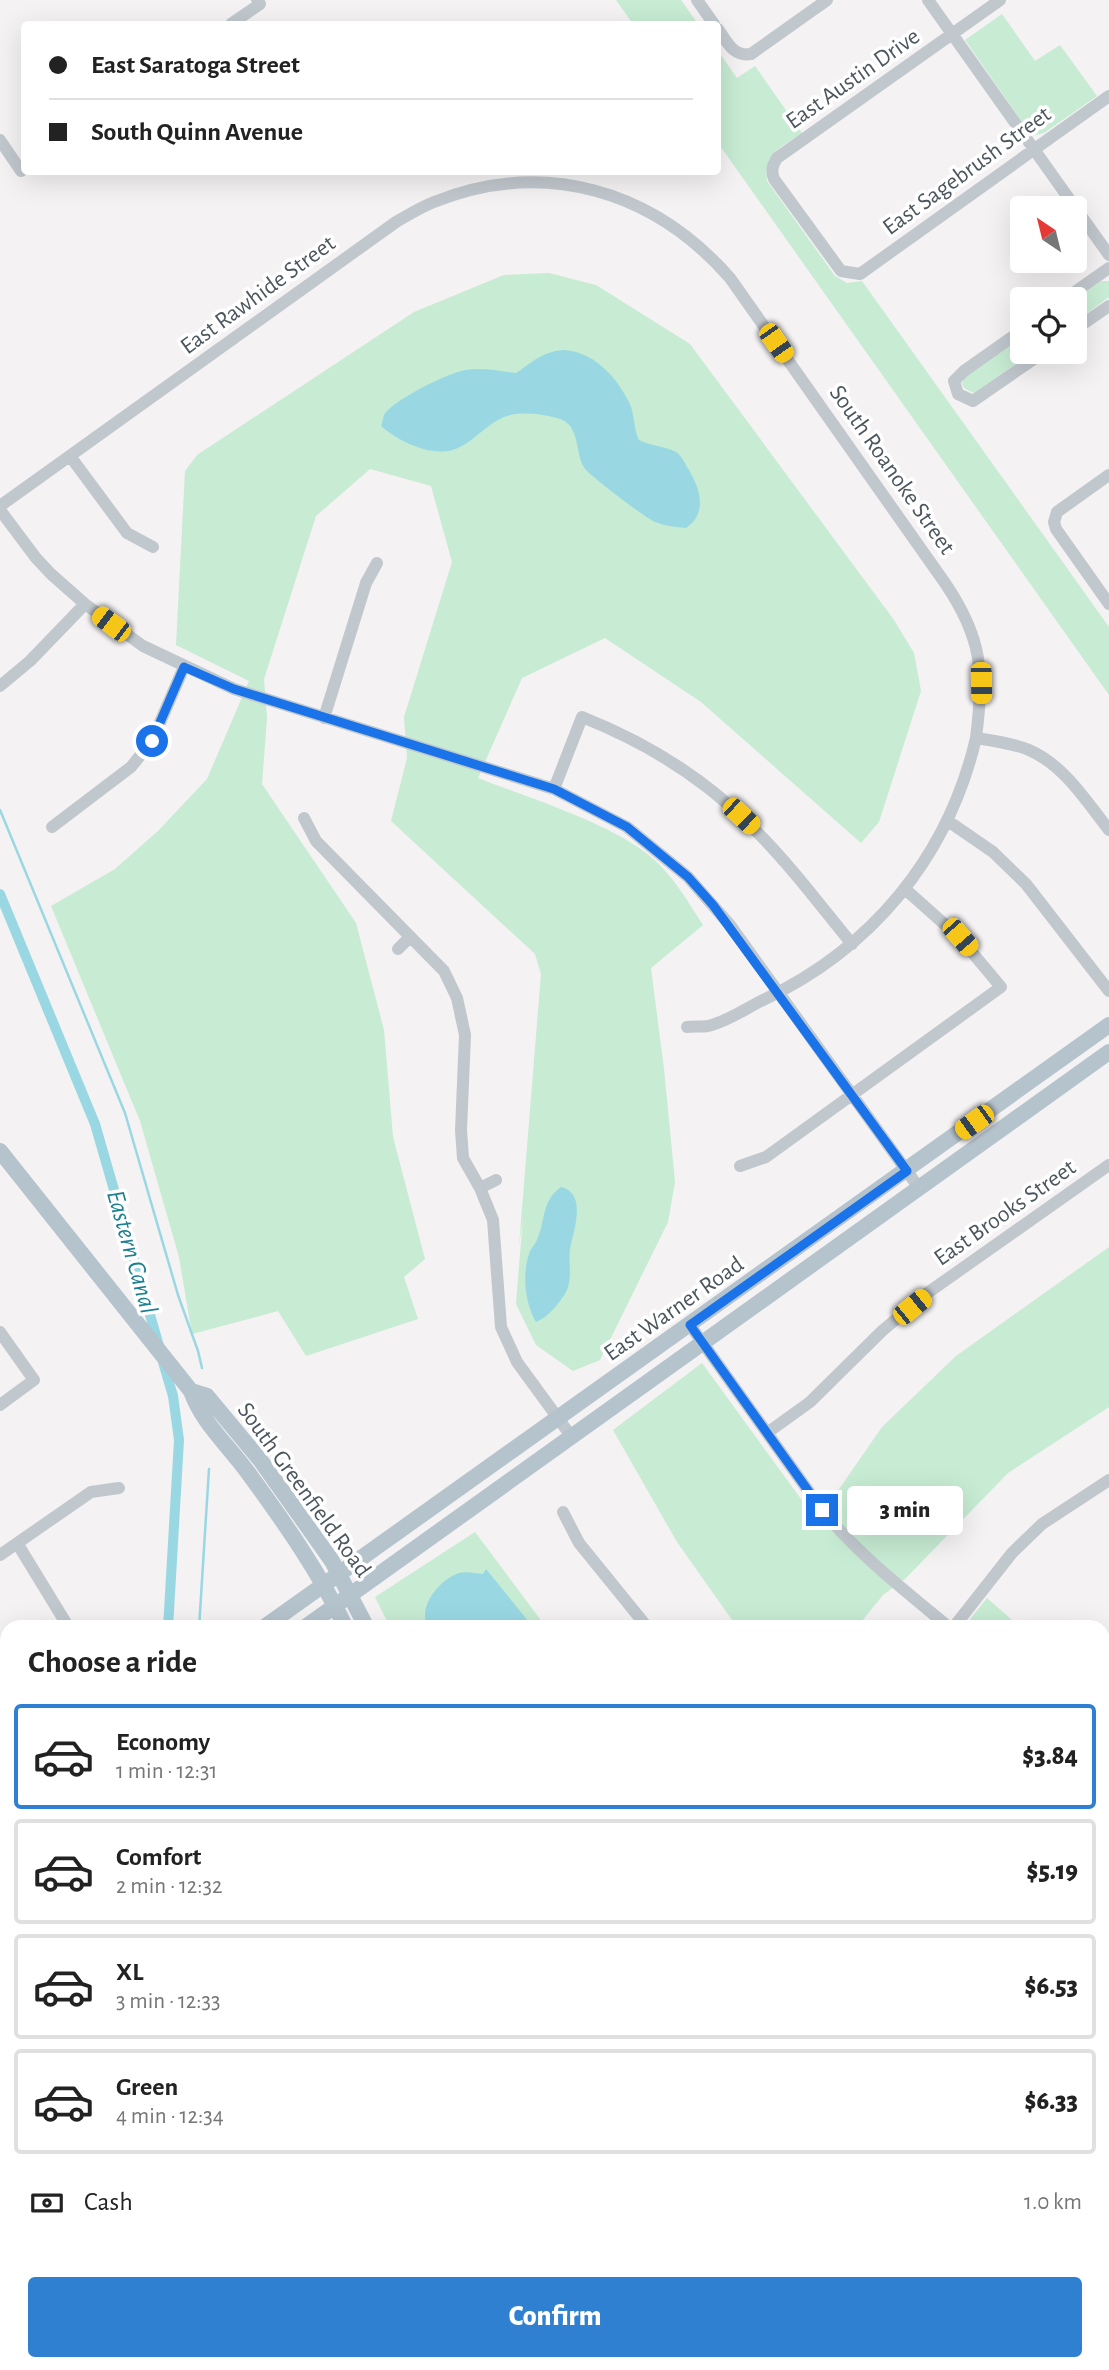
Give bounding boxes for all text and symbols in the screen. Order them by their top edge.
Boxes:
street label: East Austin Drive [782,24,924,134]
text: East Saratoga Street [91,52,300,78]
street label: East Sagebrush Street [879,102,1056,240]
text: South Quinn Avenue [91,119,303,145]
north arrow [1010,196,1087,273]
map controls [1010,196,1087,364]
street label: East Rawhide Street [176,231,340,359]
button: locate [1010,287,1087,364]
car [756,320,797,366]
street label: South Roanoke Street [825,381,959,559]
car [88,603,135,645]
car [971,662,992,704]
route start [136,725,168,757]
car [719,794,764,838]
car [939,914,982,960]
car [951,1101,998,1143]
street label: East Brooks Street [930,1155,1081,1271]
water label: Eastern Canal [102,1187,162,1317]
street label: East Warner Road [600,1252,748,1366]
car [890,1286,935,1328]
street label: South Greenfield Road [233,1398,375,1582]
callout: 3 min [846,1486,962,1534]
route end [806,1494,838,1526]
text: 3 min [880,1499,930,1522]
text: Choose a ride [28,1646,197,1678]
icon: car [32,1725,95,1788]
text: Economy [116,1729,210,1755]
text: $3.84 [1022,1743,1078,1769]
text: 1 min · 12:31 [116,1760,217,1783]
icon: car [32,1840,95,1903]
text: Comfort [116,1844,201,1870]
text: $5.19 [1026,1858,1078,1884]
text: 2 min · 12:32 [116,1875,223,1898]
icon: car [32,1955,95,2018]
text: XL [116,1959,143,1985]
text: $6.53 [1025,1973,1078,1999]
text: 3 min · 12:33 [116,1990,221,2013]
icon: car [32,2070,95,2133]
text: Green [116,2074,178,2100]
text: $6.33 [1025,2088,1078,2114]
text: 4 min · 12:34 [116,2105,224,2128]
icon: cash [28,2184,66,2222]
text: Cash [84,2189,133,2215]
text: 1.0 km [1024,2191,1082,2214]
button: Confirm [28,2277,1082,2357]

